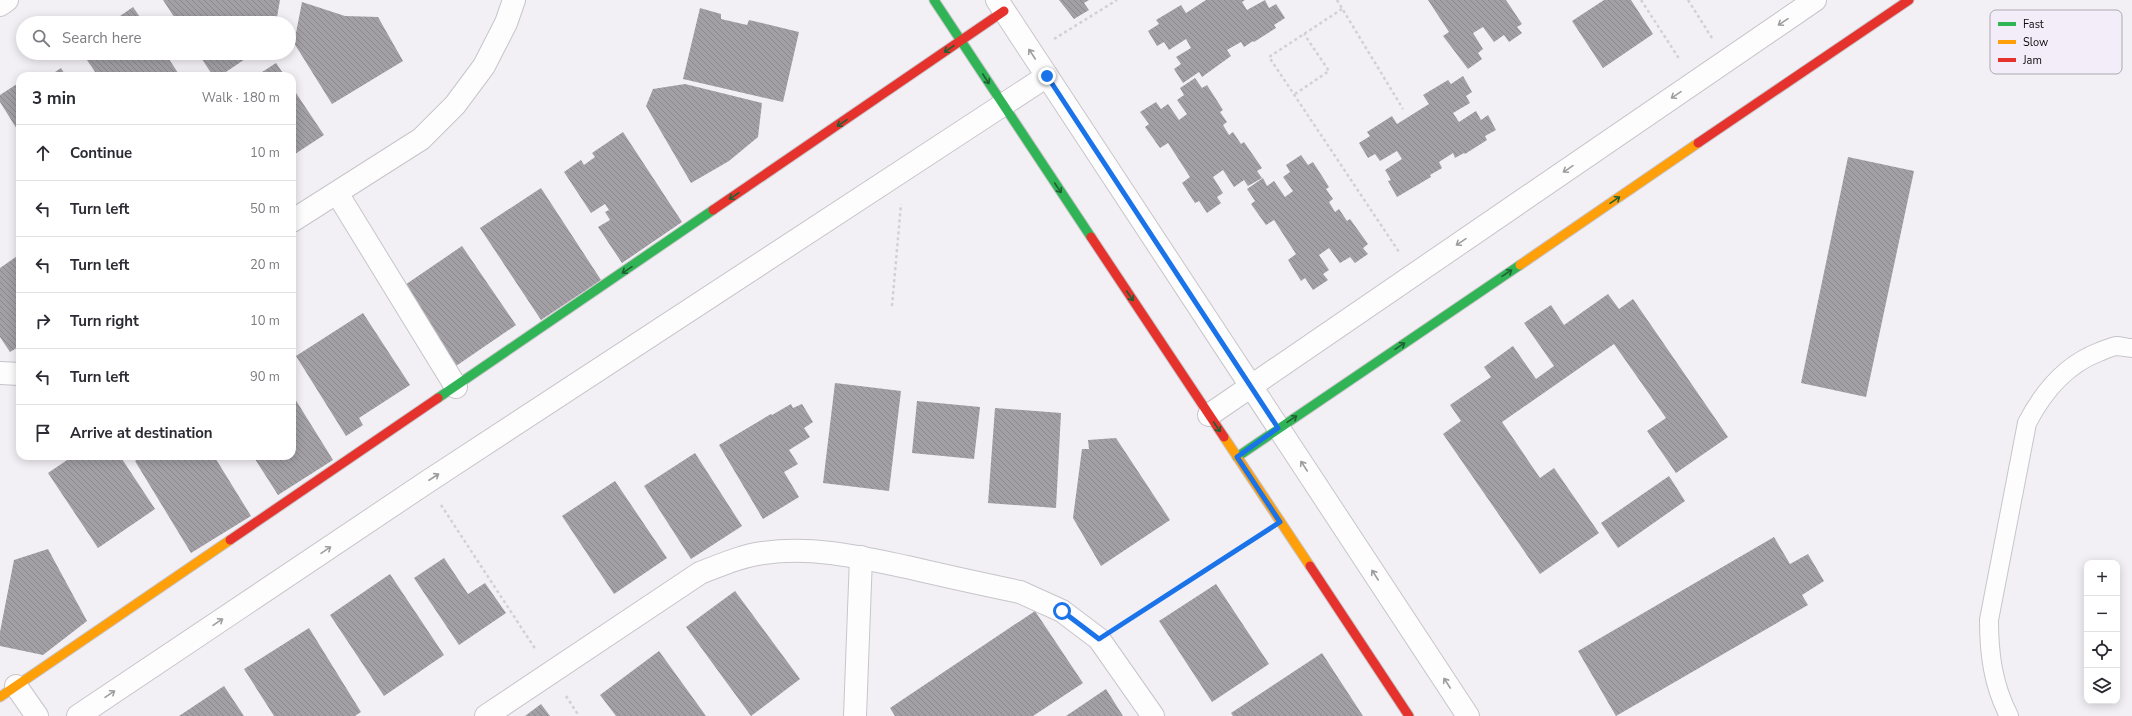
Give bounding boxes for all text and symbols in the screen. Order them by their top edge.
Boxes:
legend [1990,10,2122,74]
search box [16,16,296,60]
text: Fast [2023,17,2044,32]
one-way arrow [1778,18,1789,26]
icon: search [30,27,52,49]
text: Search here [62,28,142,48]
text: Slow [2023,35,2048,50]
one-way arrow [944,45,955,53]
one-way arrow [1028,49,1036,60]
text: Jam [2022,53,2042,68]
route end [1038,67,1056,85]
one-way arrow [982,73,990,84]
text: 3 min [32,87,76,110]
text: Walk · 180 m [202,89,280,107]
one-way arrow [1670,91,1681,99]
one-way arrow [836,119,847,127]
icon: ahead [32,142,54,164]
text: Continue [70,143,132,163]
text: 10 m [250,144,280,162]
one-way arrow [1563,165,1574,173]
one-way arrow [1054,182,1062,193]
one-way arrow [729,192,740,200]
one-way arrow [1609,196,1620,204]
icon: left [32,198,54,220]
text: Turn left [70,199,129,219]
text: 50 m [250,200,280,218]
one-way arrow [1456,238,1467,246]
icon: left [32,254,54,276]
text: Turn left [70,255,129,275]
text: 20 m [250,256,280,274]
one-way arrow [622,266,633,274]
one-way arrow [1501,269,1512,277]
one-way arrow [1126,290,1134,301]
icon: right [32,310,54,332]
text: Turn right [70,311,139,331]
text: 10 m [250,312,280,330]
one-way arrow [1394,342,1405,350]
icon: left [32,366,54,388]
text: Turn left [70,367,129,387]
text: 90 m [250,368,280,386]
one-way arrow [1286,415,1297,423]
icon: arrive [32,422,54,444]
one-way arrow [1213,422,1221,433]
text: Arrive at destination [70,423,213,443]
one-way arrow [1299,460,1307,472]
one-way arrow [429,473,440,482]
one-way arrow [320,546,331,554]
map controls [2084,560,2120,704]
button: + [2084,560,2120,596]
one-way arrow [1371,570,1379,581]
button: − [2084,596,2120,632]
route start [1053,602,1071,620]
one-way arrow [212,618,223,626]
button: locate [2084,632,2120,668]
button: layers [2084,668,2120,704]
one-way arrow [1442,678,1451,689]
one-way arrow [104,690,115,698]

